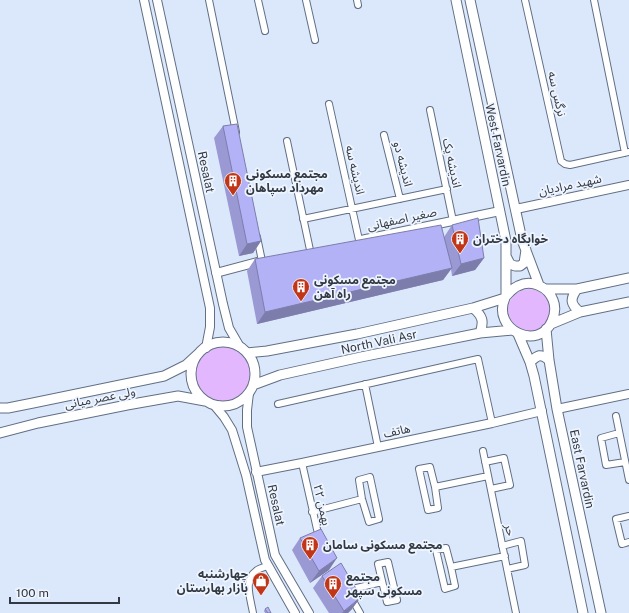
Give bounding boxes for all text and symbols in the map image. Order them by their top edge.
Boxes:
street label: نرگس سه [545,70,569,118]
street label: West Farvardin [482,102,514,188]
street label: اندیشه یک [440,137,464,189]
street label: اندیشه دو [391,140,415,188]
street label: اندیشه سه [342,144,368,196]
street label: Resalat [195,150,217,194]
place label: مجتمع مسکونی مهرداد سپاهان [246,167,328,197]
building icon: مجتمع مسکونی مهرداد سپاهان [223,171,243,196]
street label: شهید مرادیان [537,172,603,199]
street label: صغیر اصفهانی [366,205,438,233]
building icon: خوابگاه دختران [450,229,470,254]
place label: خوابگاه دختران [473,232,549,246]
place label: مجتمع مسکونی راه آهن [314,273,396,301]
building icon: مجتمع مسکونی راه آهن [291,277,311,302]
street label: North Vali Asr [340,327,419,357]
street label: ولی عصر میانی [63,384,137,412]
street label: هاتف [382,421,412,441]
street label: East Farvardin [567,428,597,510]
street label: Resalat [264,483,288,527]
street label: ۲۲ بهمن [310,483,334,527]
street label: حر [502,522,518,537]
building icon: مجتمع مسکونی سامان [300,535,320,560]
place label: مجتمع مسکونی سامان [323,538,442,554]
place label: چهارشنبه بازار بهارستان [177,567,248,595]
place label: مجتمع مسکونی سپهر [345,570,422,600]
shop icon: چهارشنبه بازار بهارستان [251,571,271,596]
building icon: مجتمع مسکونی سپهر [323,574,343,599]
scale bar [10,579,119,605]
text: 100 m [16,586,49,600]

